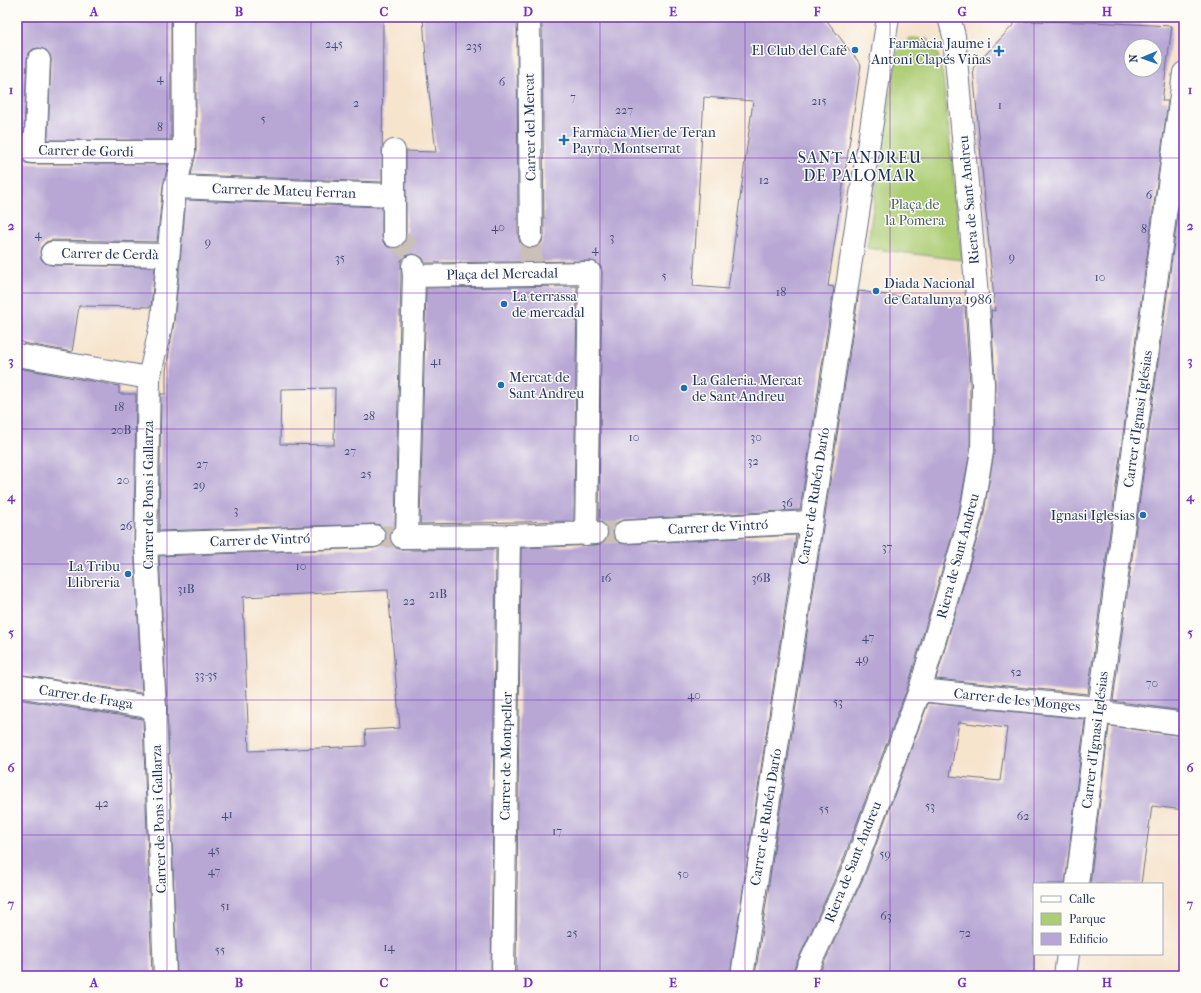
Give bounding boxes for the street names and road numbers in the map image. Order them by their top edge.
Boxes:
street label: Carrer del Mercat [521,73,539,181]
street label: Riera de Sant Andreu [955,135,983,265]
street label: Carrer de Gordi [38,142,134,160]
street label: Carrer de Mateu Ferran [212,180,356,202]
street label: Carrer de Cerdà [61,245,159,263]
street label: Plaça del Mercadal [446,265,558,283]
street label: Carrer d'Ignasi Iglésias [1120,349,1156,489]
street label: Carrer de Pons i Gallarza [140,420,157,569]
street label: Carrer de Rubén Darío [795,426,833,566]
street label: Riera de Sant Andreu [933,491,983,621]
street label: Carrer de Vintró [667,516,769,538]
street label: Carrer de Vintró [210,530,310,550]
street label: Carrer d'Ignasi Iglésias [1078,670,1112,810]
street label: Carrer de Fraga [38,681,135,713]
street label: Carrer de les Monges [953,685,1081,715]
street label: Carrer de Montpeller [496,691,516,821]
street label: Carrer de Pons i Gallarza [148,744,170,894]
street label: Carrer de Rubén Darío [747,747,785,887]
street label: Riera de Sant Andreu [821,799,885,925]

